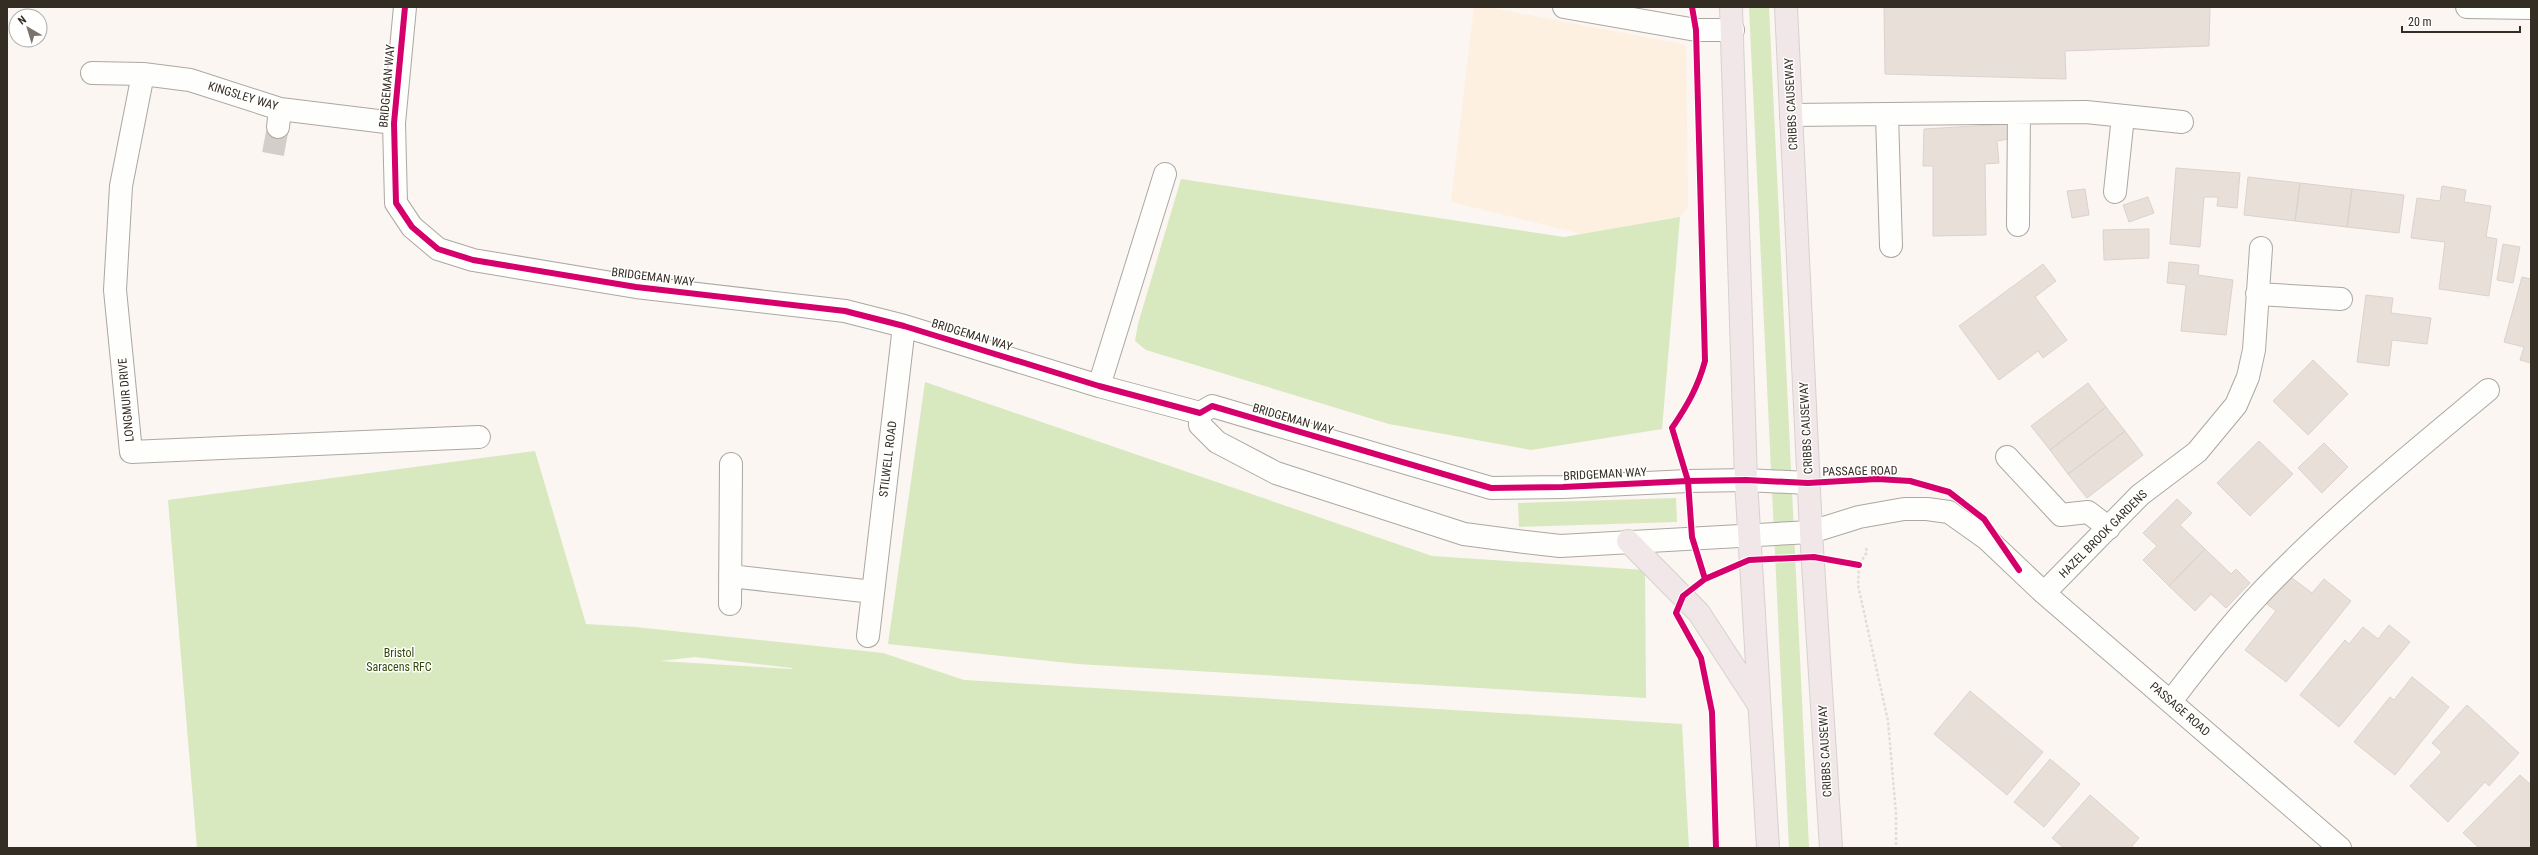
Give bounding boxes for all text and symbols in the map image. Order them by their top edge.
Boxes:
north arrow [8,8,48,48]
scale bar [2402,8,2520,34]
text: N [15,13,29,28]
text: 20 m [2408,15,2432,29]
street label: BRIDGEMAN WAY [376,43,398,128]
street label: CRIBBS CAUSEWAY [1782,57,1800,150]
street label: KINGSLEY WAY [206,79,280,114]
street label: BRIDGEMAN WAY [611,265,696,289]
street label: BRIDGEMAN WAY [930,316,1015,354]
street label: LONGMUIR DRIVE [115,358,137,442]
street label: CRIBBS CAUSEWAY [1797,381,1815,474]
street label: BRIDGEMAN WAY [1251,401,1336,437]
street label: STILWELL ROAD [876,420,900,498]
street label: PASSAGE ROAD [1822,463,1898,479]
street label: BRIDGEMAN WAY [1563,465,1648,483]
street label: HAZEL BROOK GARDENS [2056,487,2150,581]
park label: Bristol Saracens RFC [366,646,432,674]
street label: PASSAGE ROAD [2147,679,2213,739]
street label: CRIBBS CAUSEWAY [1816,704,1834,797]

